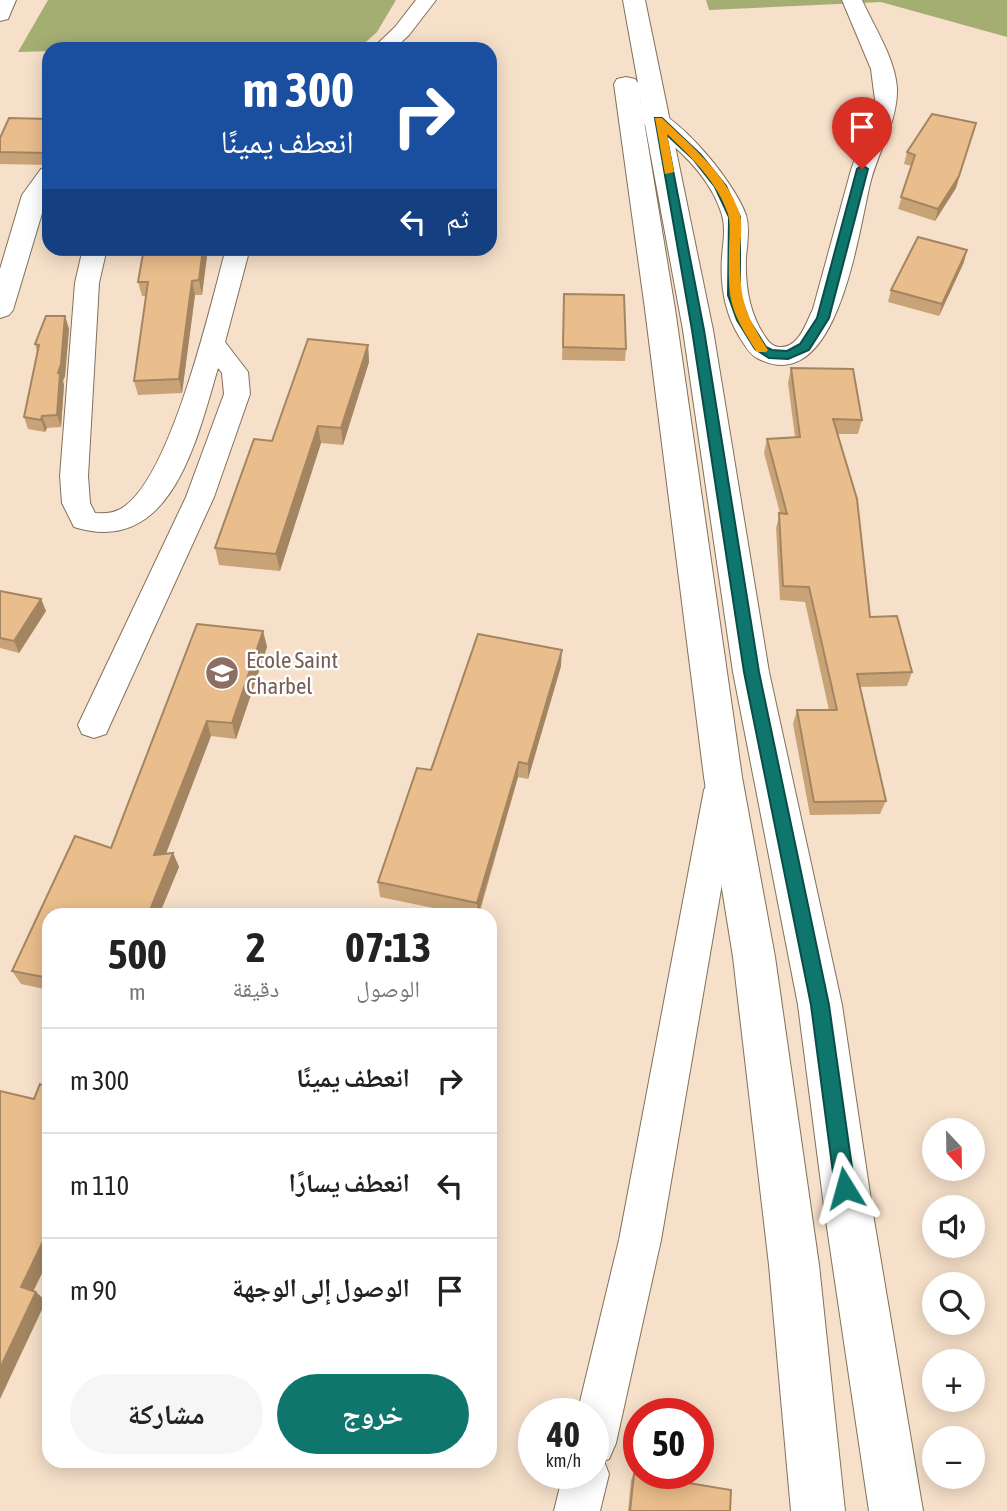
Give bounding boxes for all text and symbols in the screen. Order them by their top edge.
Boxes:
text: 300 m [243,61,354,117]
icon: right [378,70,469,161]
pin [832,97,892,169]
icon: arrive [843,108,881,146]
text: انعطف يمينًا [221,123,354,160]
icon: left [394,203,432,241]
text: ثم [446,204,469,234]
place label: Ecole Saint Charbel [246,647,338,699]
school or university icon: Ecole Saint Charbel [203,654,241,692]
text: 2 [246,923,266,971]
text: 07:13 [345,923,431,971]
text: 500 [108,930,167,978]
text: دقيقة [233,976,279,1002]
text: الوصول [356,976,420,1002]
text: m [129,979,146,1005]
icon: right [431,1062,469,1100]
text: انعطف يمينًا [296,1063,410,1093]
text: 300 m [70,1066,129,1096]
north arrow [922,1118,985,1181]
map controls [922,1118,985,1489]
position arrow [808,1151,882,1225]
icon: left [431,1167,469,1205]
text: انعطف يسارًا [289,1168,410,1198]
text: 110 m [70,1171,129,1201]
button: sound [922,1195,985,1258]
icon: arrive [431,1272,469,1310]
button: search [922,1272,985,1335]
text: الوصول إلى الوجهة [232,1273,410,1303]
text: 90 m [70,1276,117,1306]
button: + [922,1349,985,1412]
button: مشاركة [70,1374,263,1454]
button: خروج [277,1374,469,1454]
speed limit sign: 50 [623,1398,714,1489]
text: 40 [547,1414,580,1454]
button: − [922,1426,985,1489]
text: km/h [546,1450,581,1471]

